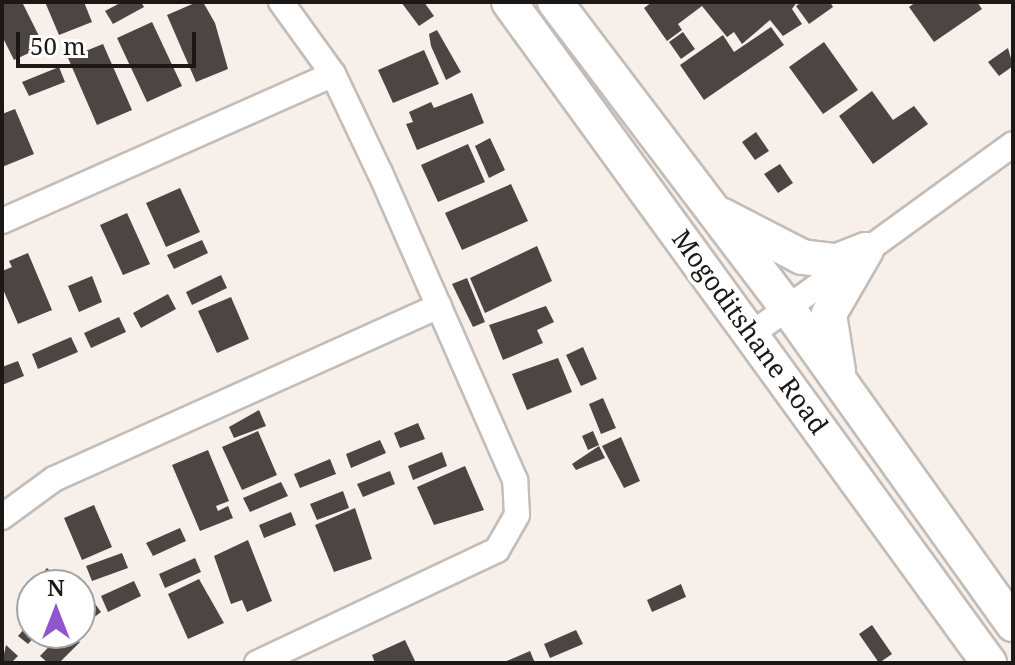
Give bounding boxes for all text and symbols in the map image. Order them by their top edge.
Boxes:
scale bar [20,16,200,66]
text: 50 m [30,29,86,62]
street label: Mogoditshane Road [665,224,835,440]
north arrow [16,569,96,649]
text: N [47,572,65,602]

